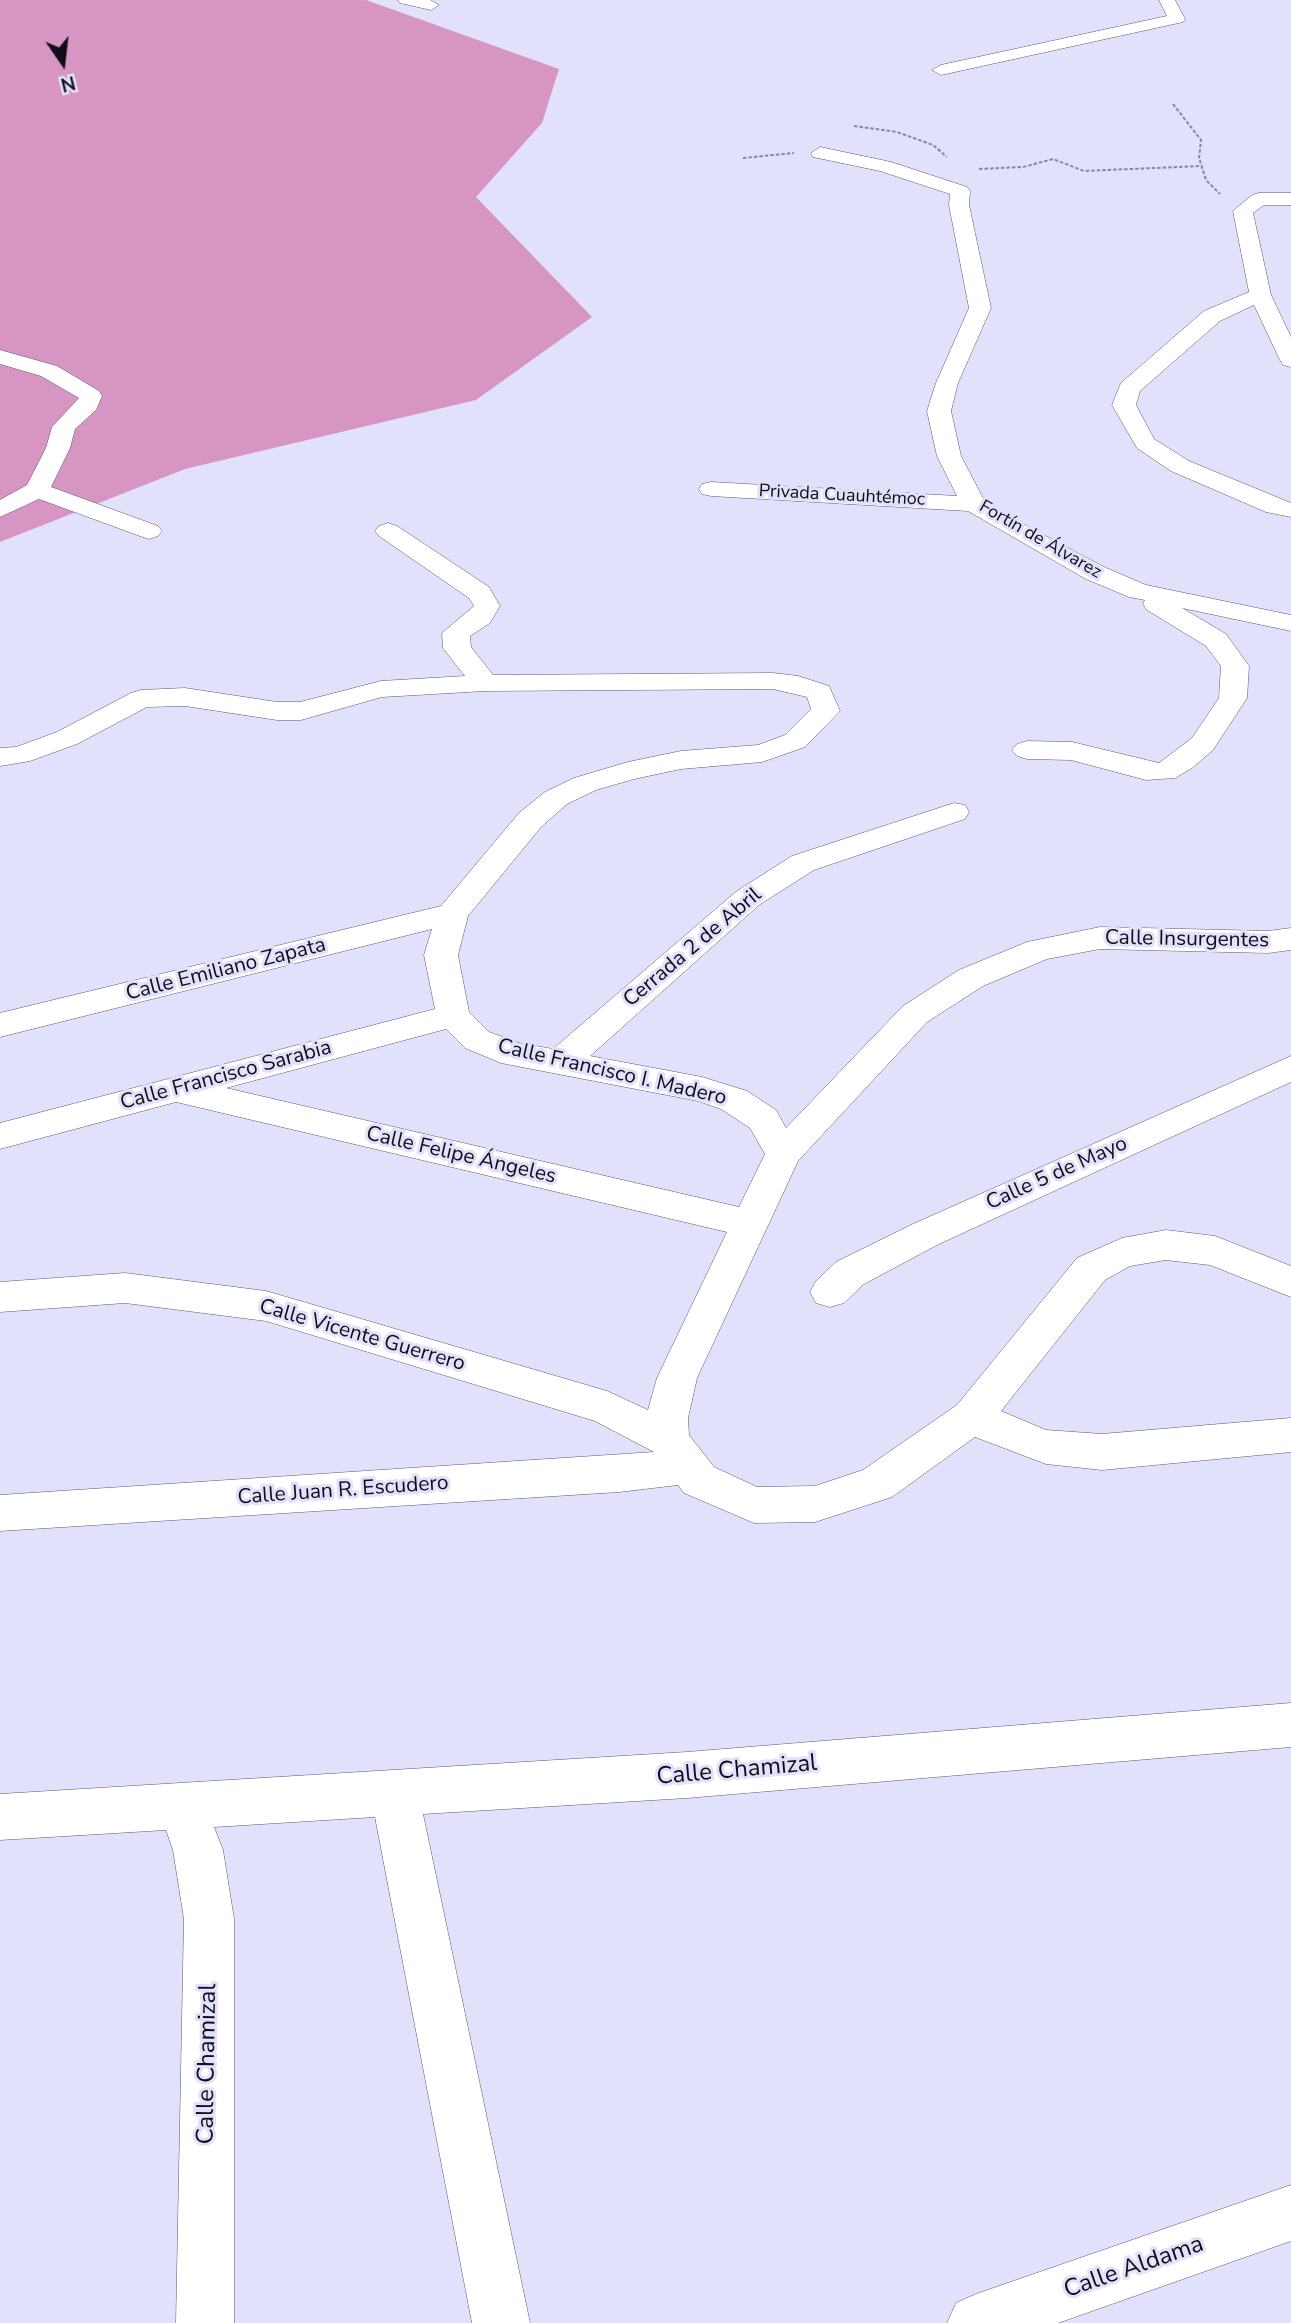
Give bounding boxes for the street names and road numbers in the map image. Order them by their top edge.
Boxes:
street label: Privada Cuauhtémoc [758,481,926,511]
street label: Fortín de Álvarez [975,496,1105,584]
street label: Cerrada 2 de Abril [619,883,767,1013]
street label: Calle Insurgentes [1105,926,1269,954]
street label: Calle Emiliano Zapata [123,933,329,1007]
street label: Calle Francisco I. Madero [495,1034,729,1112]
street label: Calle Francisco Sarabia [118,1036,334,1116]
street label: Calle Felipe Ángeles [364,1122,558,1190]
street label: Calle 5 de Mayo [982,1132,1132,1216]
street label: Calle Vicente Guerrero [256,1295,468,1377]
street label: Calle Juan R. Escudero [237,1471,449,1511]
street label: Calle Chamizal [656,1750,818,1792]
street label: Calle Chamizal [192,1983,224,2145]
street label: Calle Aldama [1060,2231,1208,2305]

